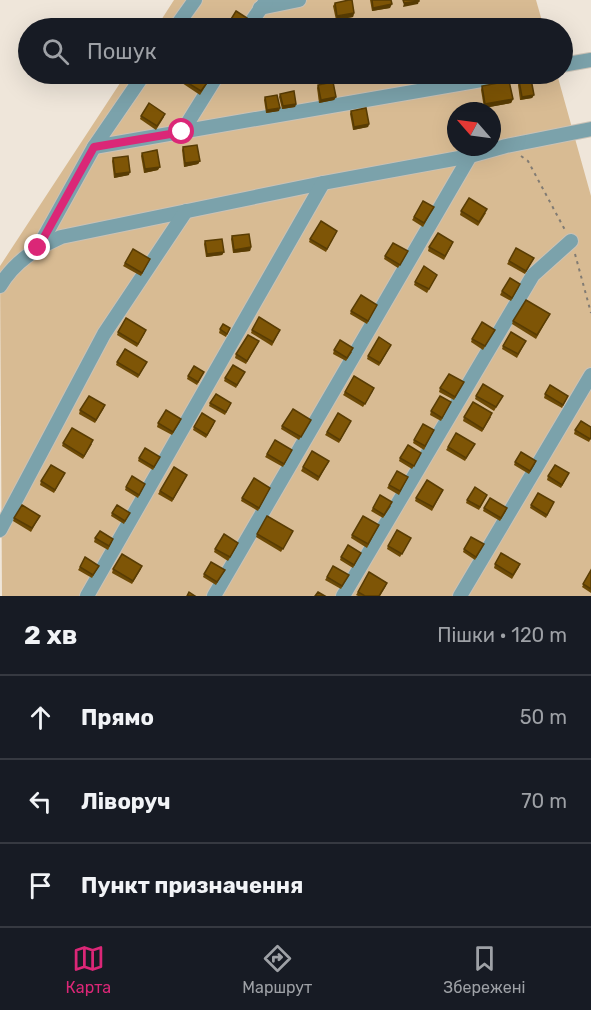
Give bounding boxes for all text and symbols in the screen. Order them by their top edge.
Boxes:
search box [18,18,573,84]
icon: search [39,35,72,68]
text: Пошук [87,38,157,65]
north arrow [447,102,501,156]
route start [168,118,194,144]
route end [24,234,50,260]
text: 2 хв [24,620,77,651]
text: Пішки · 120 m [437,623,567,647]
icon: ahead [24,701,57,734]
text: Прямо [81,704,154,731]
text: 50 m [520,705,567,729]
icon: left [24,785,57,818]
text: Ліворуч [81,788,171,815]
text: 70 m [521,789,567,813]
icon: arrive [24,869,57,902]
text: Пункт призначення [81,872,303,899]
tab: Карта [66,942,111,997]
tab: Маршрут [242,942,312,997]
tab: Збережені [443,942,525,997]

